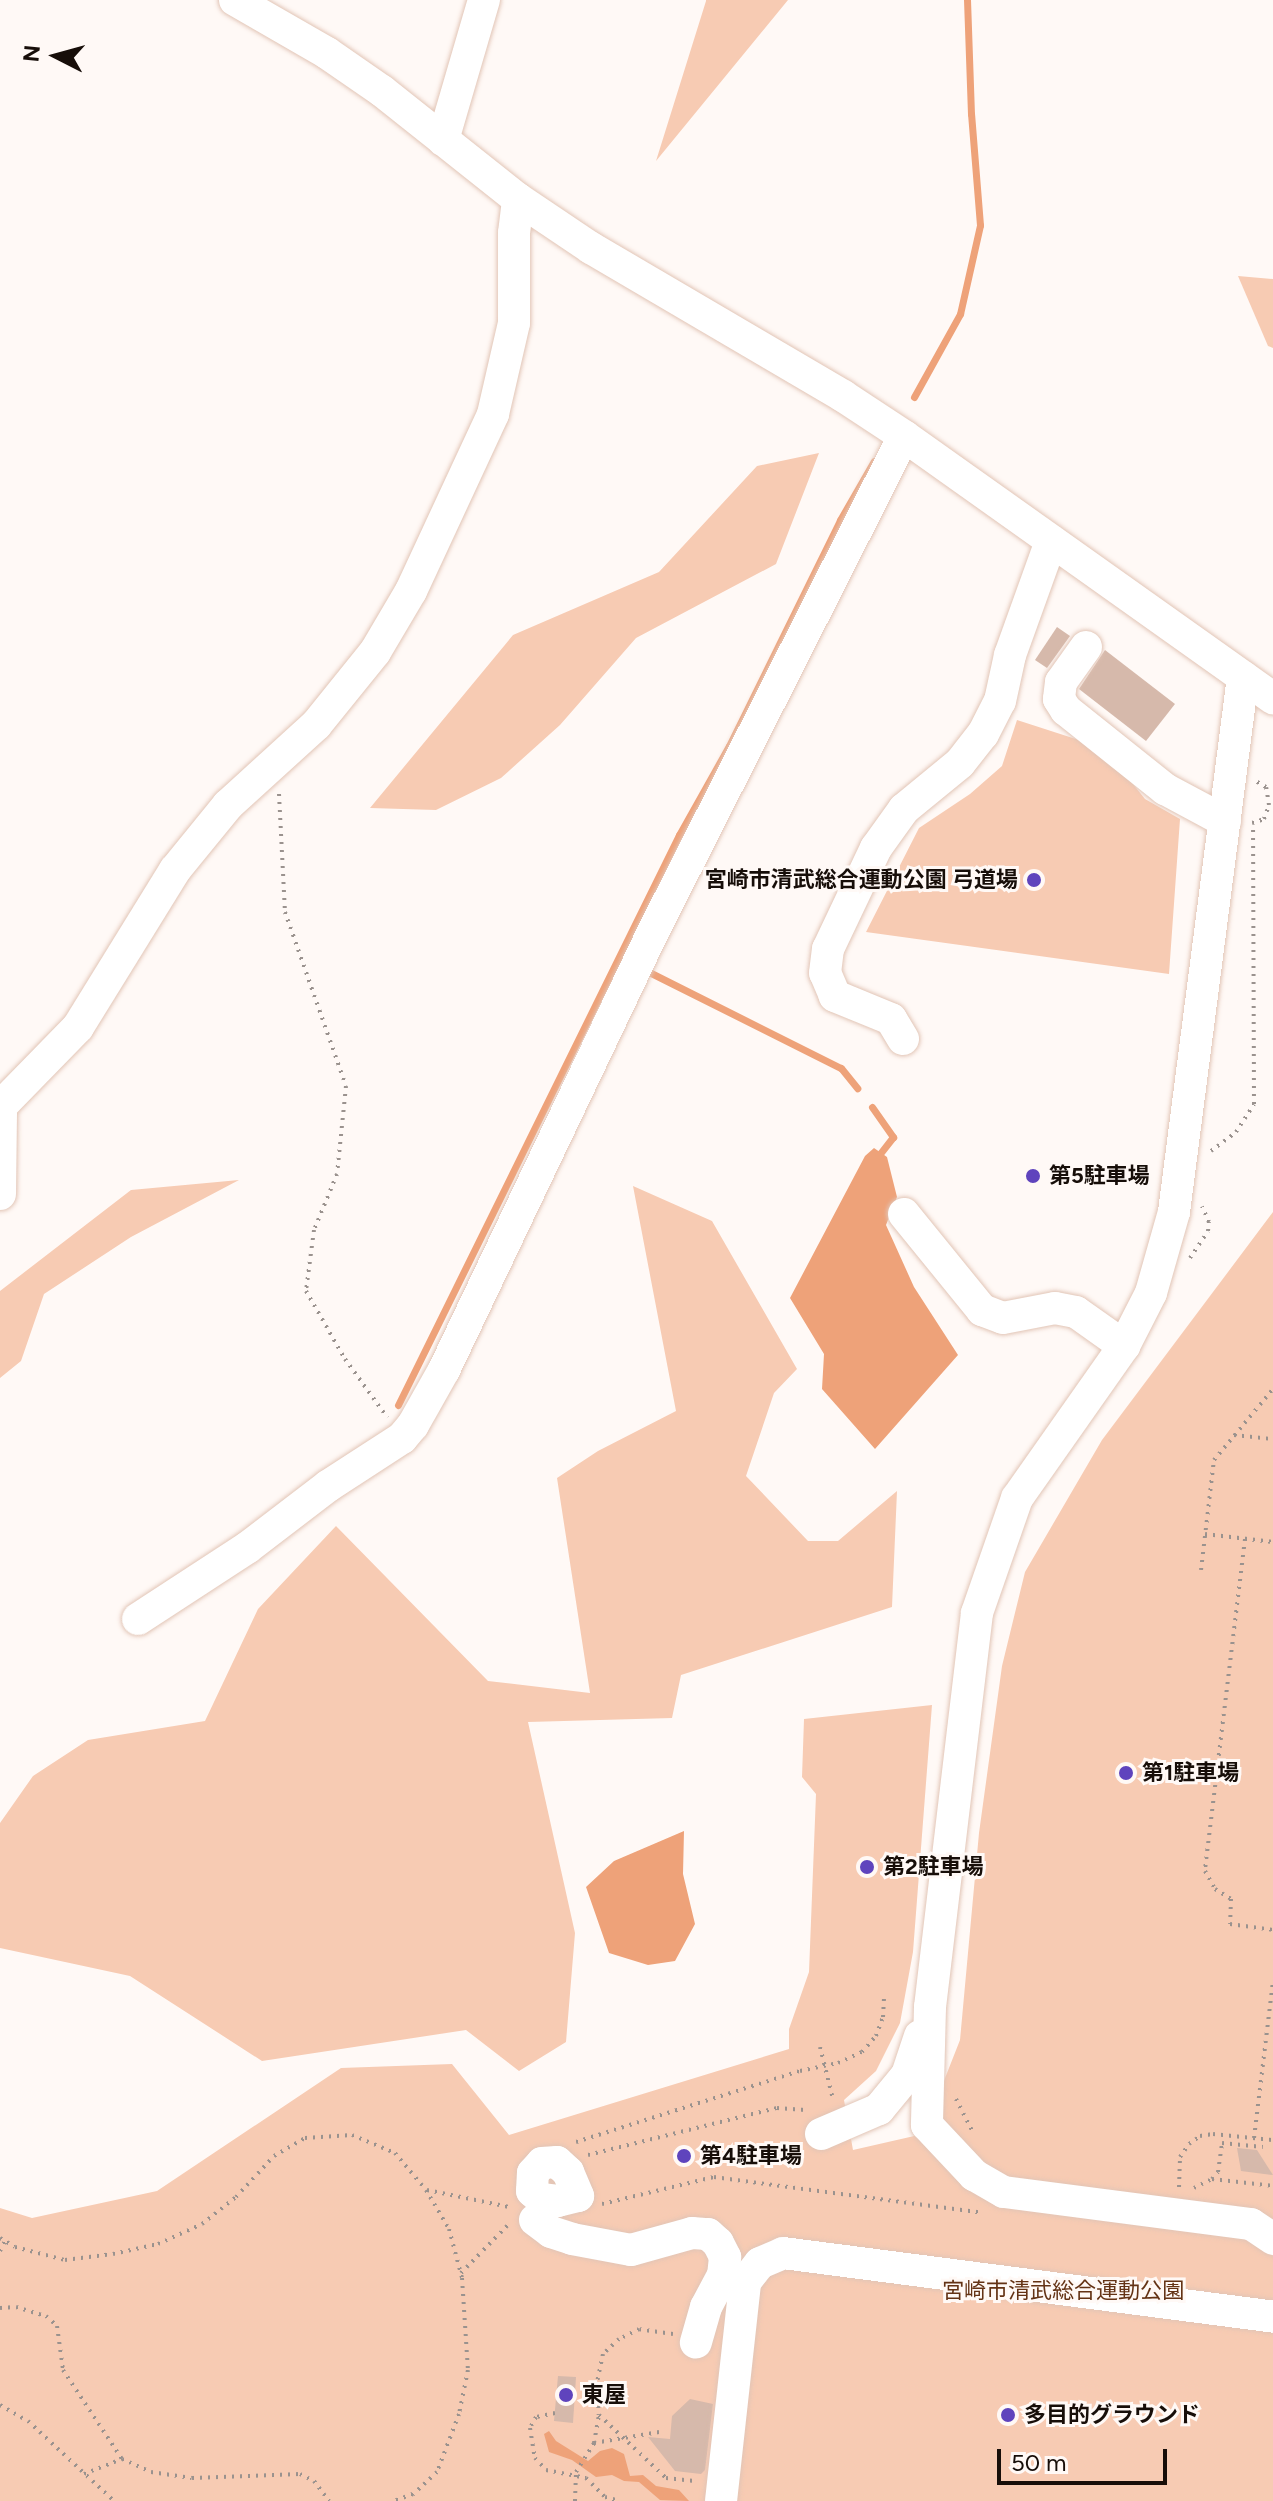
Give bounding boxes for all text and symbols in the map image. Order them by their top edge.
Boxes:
north arrow [16,16,96,96]
text: N [17,44,46,63]
place label: 宮崎市清武総合運動公園 弓道場 [705,867,1018,893]
marker: 宮崎市清武総合運動公園 弓道場 [1025,871,1043,889]
place label: 第5駐車場 [1049,1163,1150,1189]
marker: 第5駐車場 [1024,1167,1042,1185]
place label: 第1駐車場 [1142,1760,1239,1786]
marker: 第1駐車場 [1117,1764,1135,1782]
place label: 第2駐車場 [883,1854,984,1880]
marker: 第2駐車場 [858,1858,876,1876]
place label: 第4駐車場 [700,2143,802,2169]
marker: 第4駐車場 [675,2147,693,2165]
park label: 宮崎市清武総合運動公園 [942,2278,1184,2304]
place label: 東屋 [582,2382,626,2408]
marker: 東屋 [557,2386,575,2404]
place label: 多目的グラウンド [1024,2402,1200,2428]
marker: 多目的グラウンド [999,2406,1017,2424]
scale bar [1001,2433,1171,2483]
text: 50 m [1011,2448,1067,2477]

